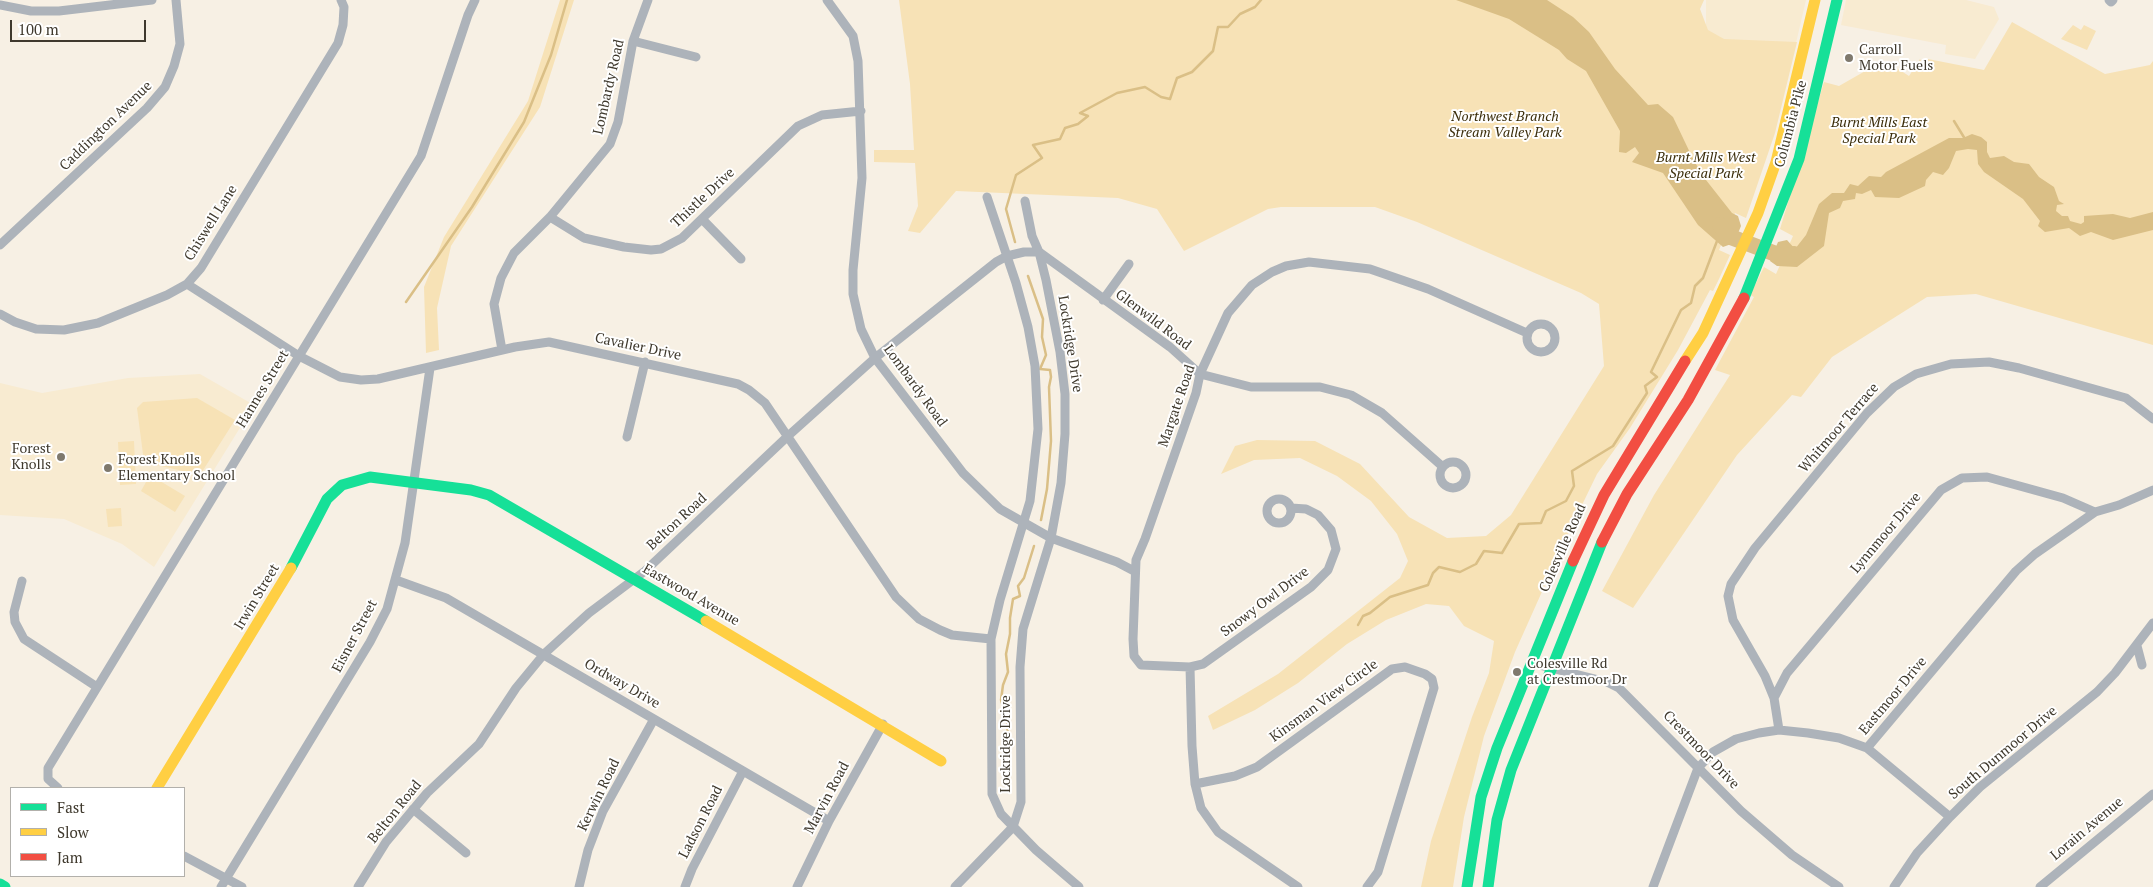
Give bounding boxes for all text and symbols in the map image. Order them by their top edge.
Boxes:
scale bar [12,10,149,42]
text: 100 m [18,19,59,39]
street label: Lombardy Road [590,38,628,136]
place label: Carroll Motor Fuels [1859,42,1933,74]
marker: Carroll Motor Fuels [1843,52,1855,64]
street label: Caddington Avenue [56,78,156,174]
street label: Columbia Pike [1771,78,1811,170]
park label: Northwest Branch Stream Valley Park [1448,109,1562,142]
park label: Burnt Mills East Special Park [1831,115,1927,148]
park label: Burnt Mills West Special Park [1656,150,1756,182]
street label: Thistle Drive [668,164,738,232]
street label: Chiswell Lane [181,182,241,264]
street label: Glenwild Road [1112,286,1194,354]
street label: Lockridge Drive [1054,294,1086,394]
street label: Cavalier Drive [593,330,683,364]
street label: Lombardy Road [880,342,950,430]
street label: Hannes Street [233,347,293,431]
street label: Margate Road [1155,363,1199,449]
street label: Whitmoor Terrace [1796,380,1882,476]
place label: Forest Knolls [11,441,51,474]
marker: Forest Knolls [55,451,67,463]
place label: Forest Knolls Elementary School [118,452,235,484]
marker: Forest Knolls Elementary School [102,462,114,474]
street label: Lynnmoor Drive [1847,489,1925,577]
street label: Belton Road [644,490,710,554]
street label: Colesville Road [1536,501,1590,595]
street label: Eastwood Avenue [640,560,742,630]
street label: Irwin Street [231,561,283,633]
street label: Snowy Owl Drive [1218,563,1312,641]
street label: Eisner Street [329,597,381,675]
street label: Eastmoor Drive [1856,654,1930,738]
street label: Ordway Drive [581,656,663,712]
street label: Kinsman View Circle [1267,656,1381,746]
place label: Colesville Rd at Crestmoor Dr [1527,656,1627,689]
marker: Colesville Rd at Crestmoor Dr [1511,666,1523,678]
street label: Lockridge Drive [998,695,1014,793]
street label: South Dunmoor Drive [1945,703,2061,803]
street label: Crestmoor Drive [1659,707,1743,793]
street label: Kerwin Road [574,756,624,834]
street label: Marvin Road [801,759,853,837]
street label: Belton Road [365,777,425,847]
street label: Ladson Road [676,783,726,861]
legend [10,787,185,877]
street label: Lorain Avenue [2047,794,2127,864]
text: Fast [57,797,85,817]
text: Slow [57,822,89,842]
text: Jam [57,847,83,867]

